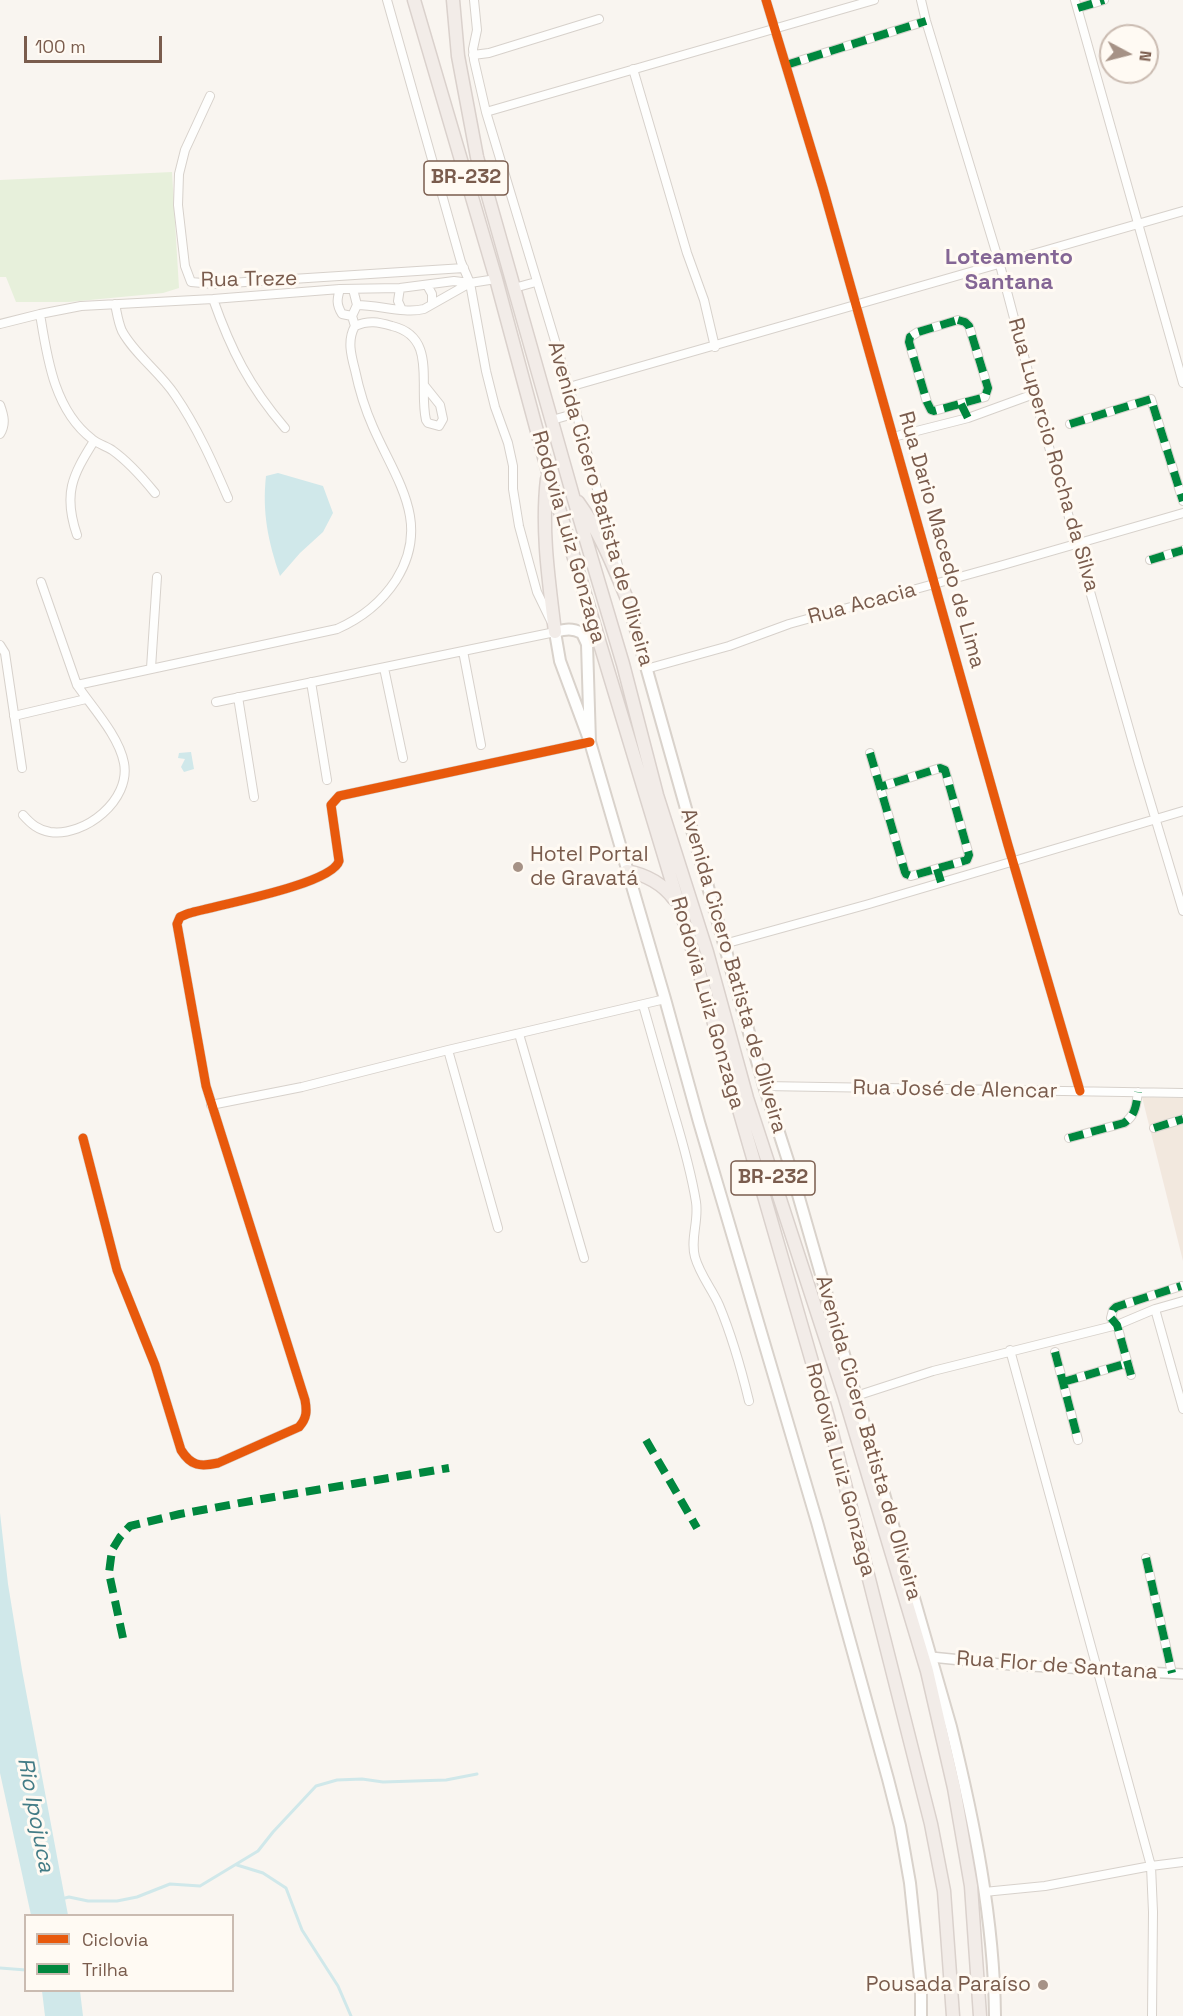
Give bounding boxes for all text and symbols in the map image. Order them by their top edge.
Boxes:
scale bar [27,24,165,62]
north arrow [1099,24,1159,84]
text: 100 m [35,35,86,58]
text: N [1134,49,1156,63]
road number: BR-232 [424,161,508,195]
district label: Loteamento Santana [945,245,1073,296]
street label: Rua Treze [200,267,298,293]
street label: Rua Lupercio Rocha da Silva [1002,315,1104,595]
street label: Avenida Cicero Batista de Oliveira [542,339,658,669]
street label: Rua Dario Macedo de Lima [892,409,990,671]
street label: Rodovia Luiz Gonzaga [526,428,610,646]
street label: Rua Acacia [805,577,919,631]
street label: Avenida Cicero Batista de Oliveira [675,806,791,1136]
place label: Hotel Portal de Gravatá [530,842,649,892]
marker: Hotel Portal de Gravatá [511,860,525,874]
street label: Rodovia Luiz Gonzaga [665,894,749,1112]
street label: Rua José de Alencar [852,1076,1058,1104]
road number: BR-232 [731,1161,815,1195]
street label: Avenida Cicero Batista de Oliveira [810,1273,926,1603]
street label: Rodovia Luiz Gonzaga [799,1361,881,1579]
street label: Rua Flor de Santana [955,1646,1159,1686]
water label: Rio Ipojuca [11,1755,59,1875]
legend [24,1914,234,1992]
text: Ciclovia [82,1928,148,1951]
text: Trilha [82,1958,128,1981]
place label: Pousada Paraíso [866,1972,1031,1998]
marker: Pousada Paraíso [1036,1978,1050,1992]

